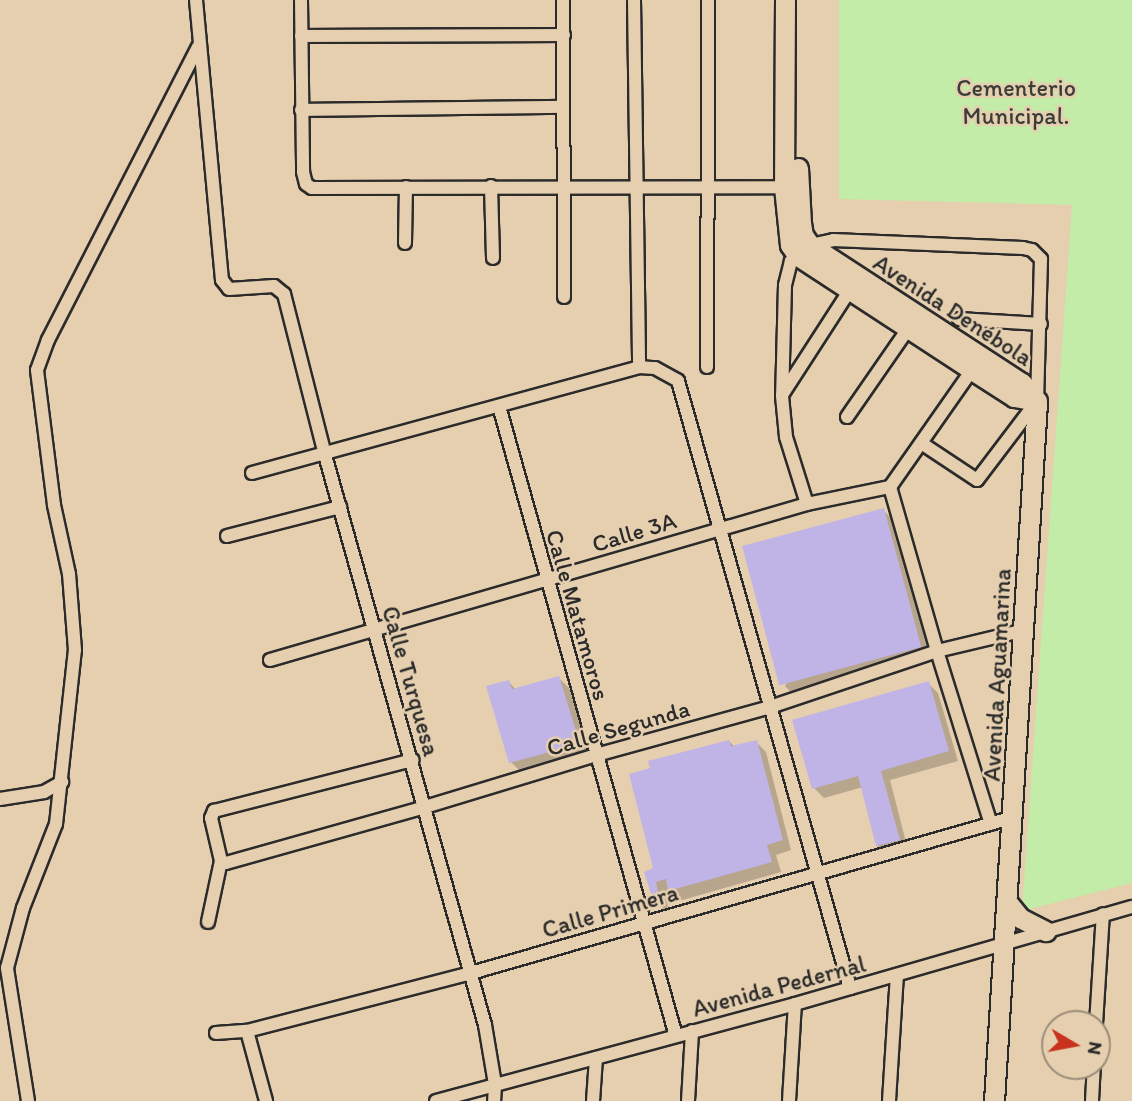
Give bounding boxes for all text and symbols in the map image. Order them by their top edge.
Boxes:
park label: Cementerio Municipal. [956,74,1076,130]
street label: Avenida Denébola [868,248,1038,372]
street label: Calle 3A [588,506,680,558]
street label: Calle Matamoros [540,527,616,703]
street label: Avenida Aguamarina [977,568,1017,782]
street label: Calle Turquesa [376,603,446,759]
street label: Calle Segunda [543,694,693,762]
street label: Calle Primera [539,878,681,944]
street label: Avenida Pedernal [689,949,869,1023]
north arrow [1041,1010,1111,1080]
text: N [1083,1040,1108,1057]

